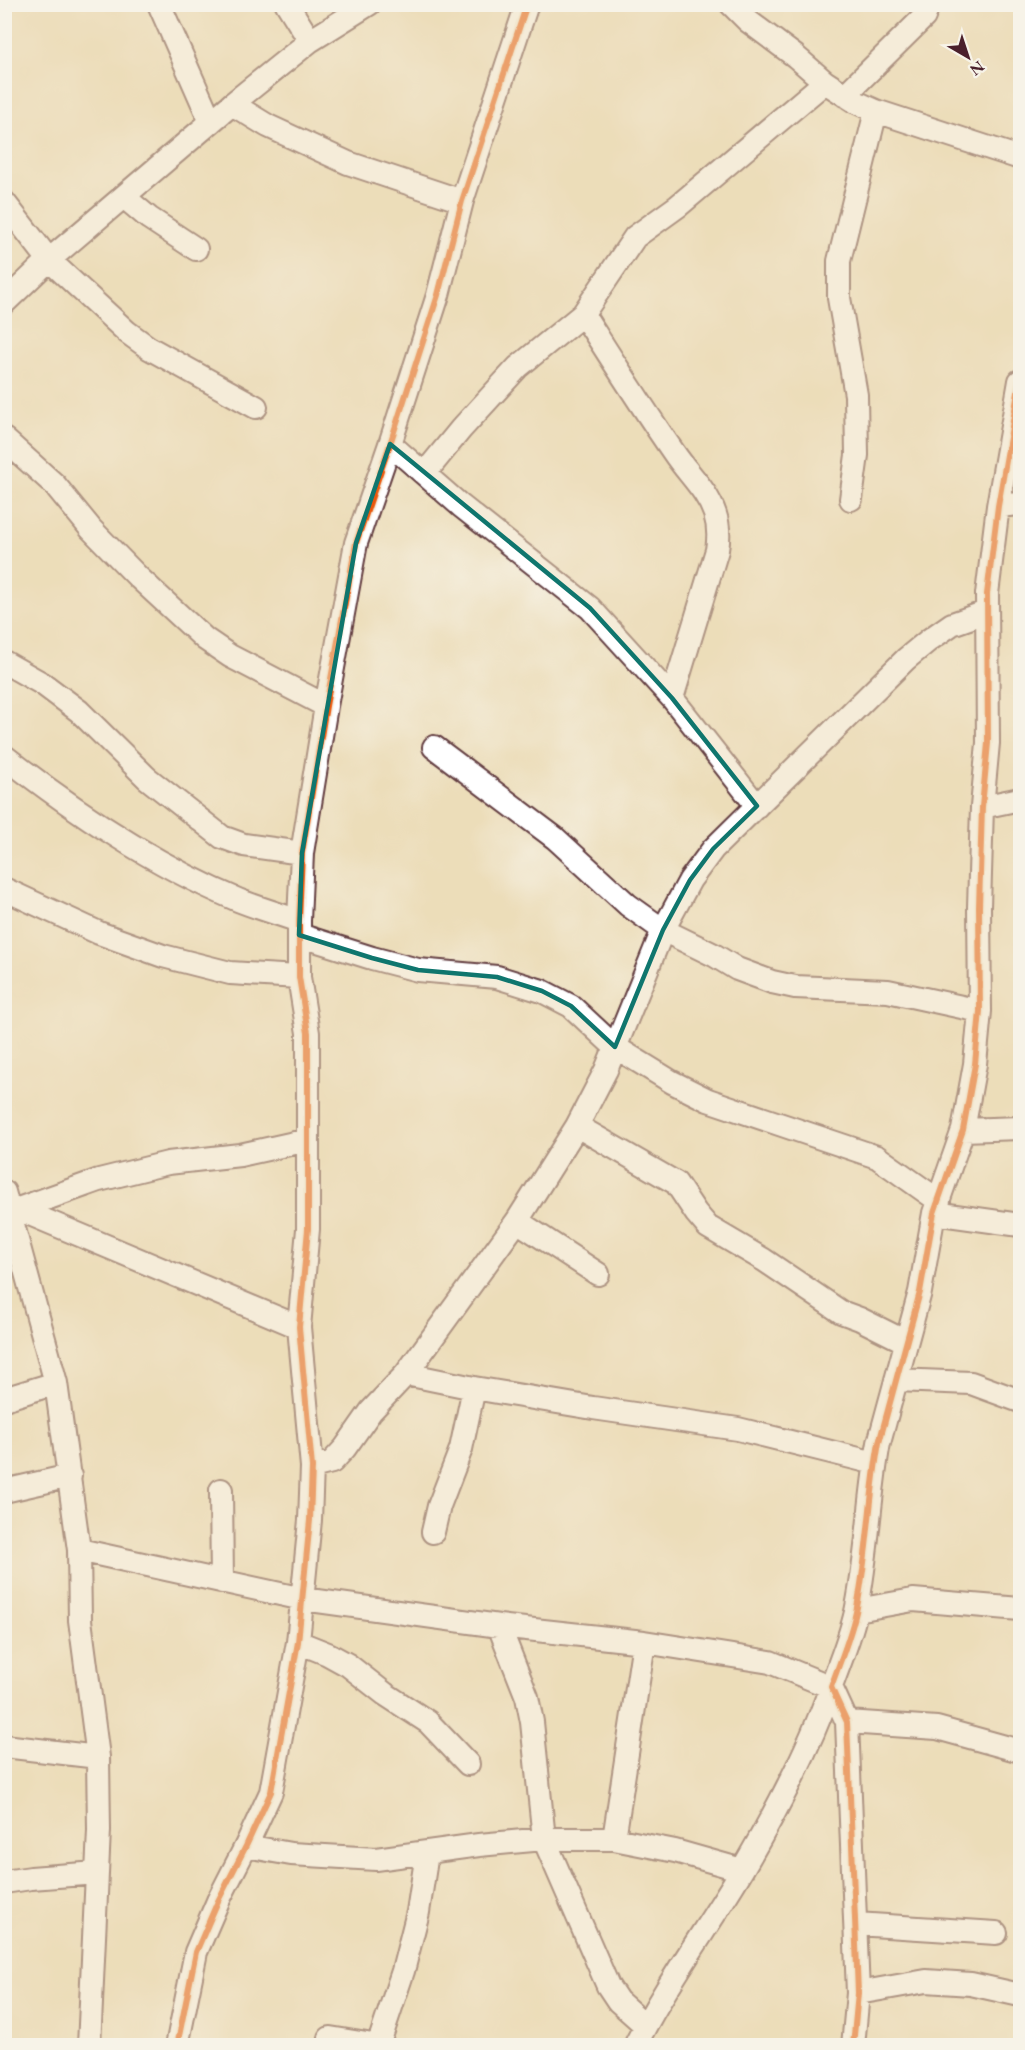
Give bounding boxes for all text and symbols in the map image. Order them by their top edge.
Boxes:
north arrow [938,27,998,87]
text: N [965,56,989,81]

